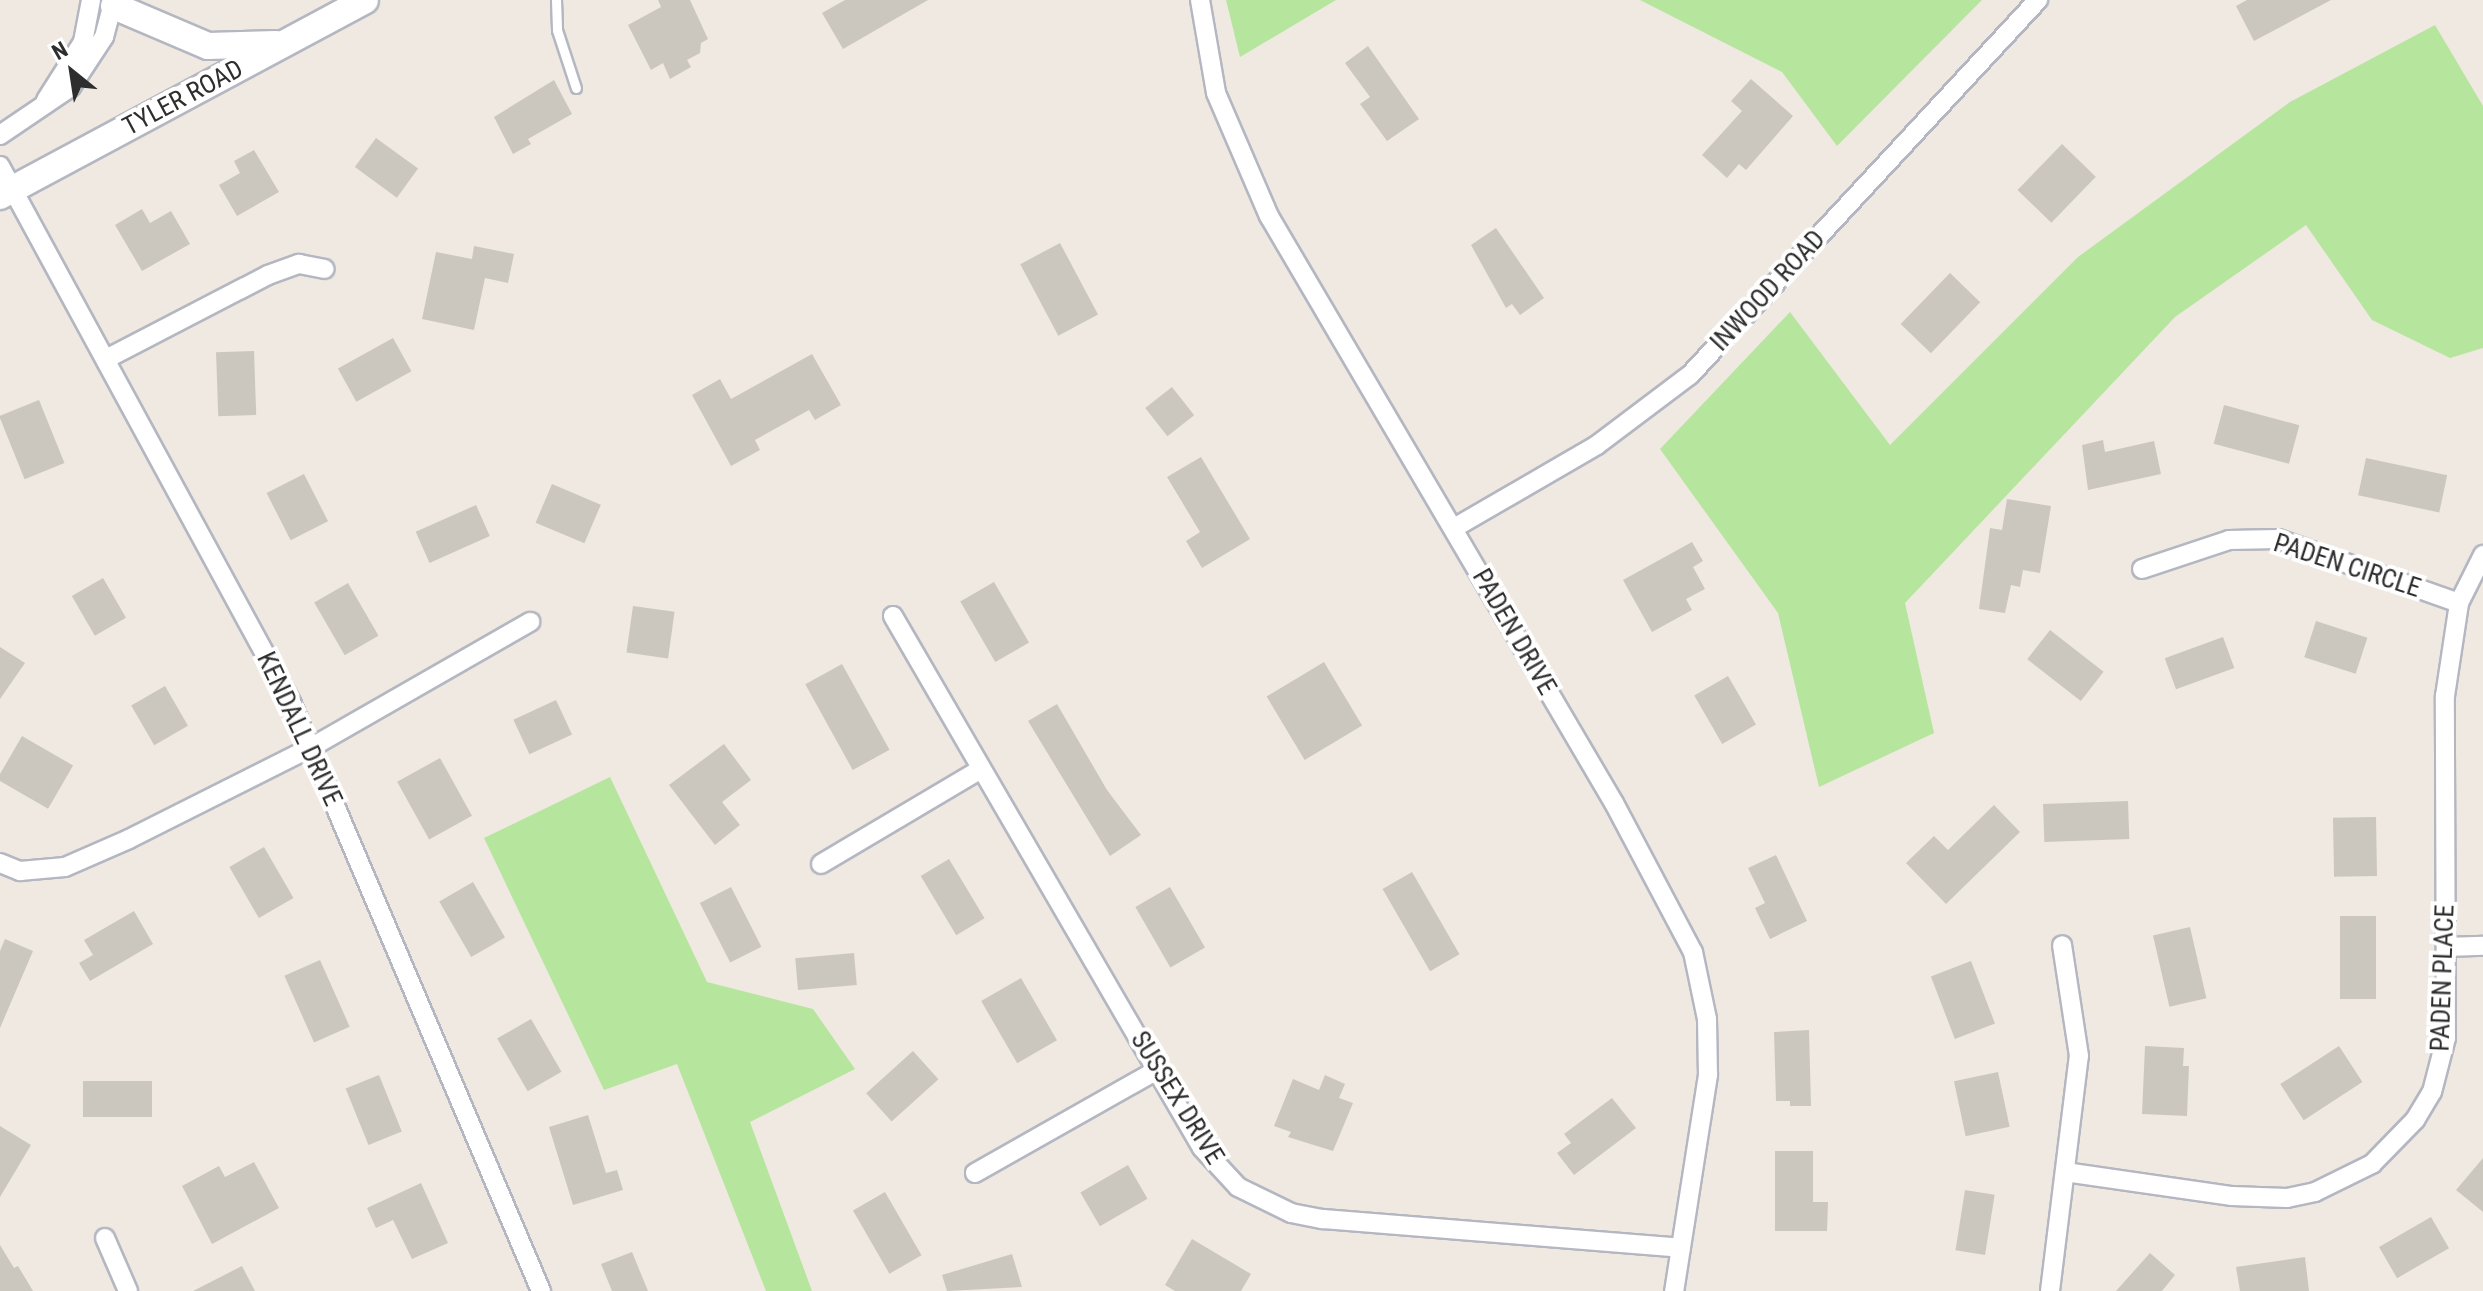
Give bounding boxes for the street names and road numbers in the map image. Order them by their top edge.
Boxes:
street label: TYLER ROAD [118,53,248,143]
street label: INWOOD ROAD [1704,224,1832,358]
street label: PADEN CIRCLE [2270,528,2424,604]
street label: PADEN DRIVE [1465,564,1563,700]
street label: KENDALL DRIVE [250,647,348,811]
street label: PADEN PLACE [2425,904,2461,1052]
street label: SUSSEX DRIVE [1124,1026,1230,1170]

